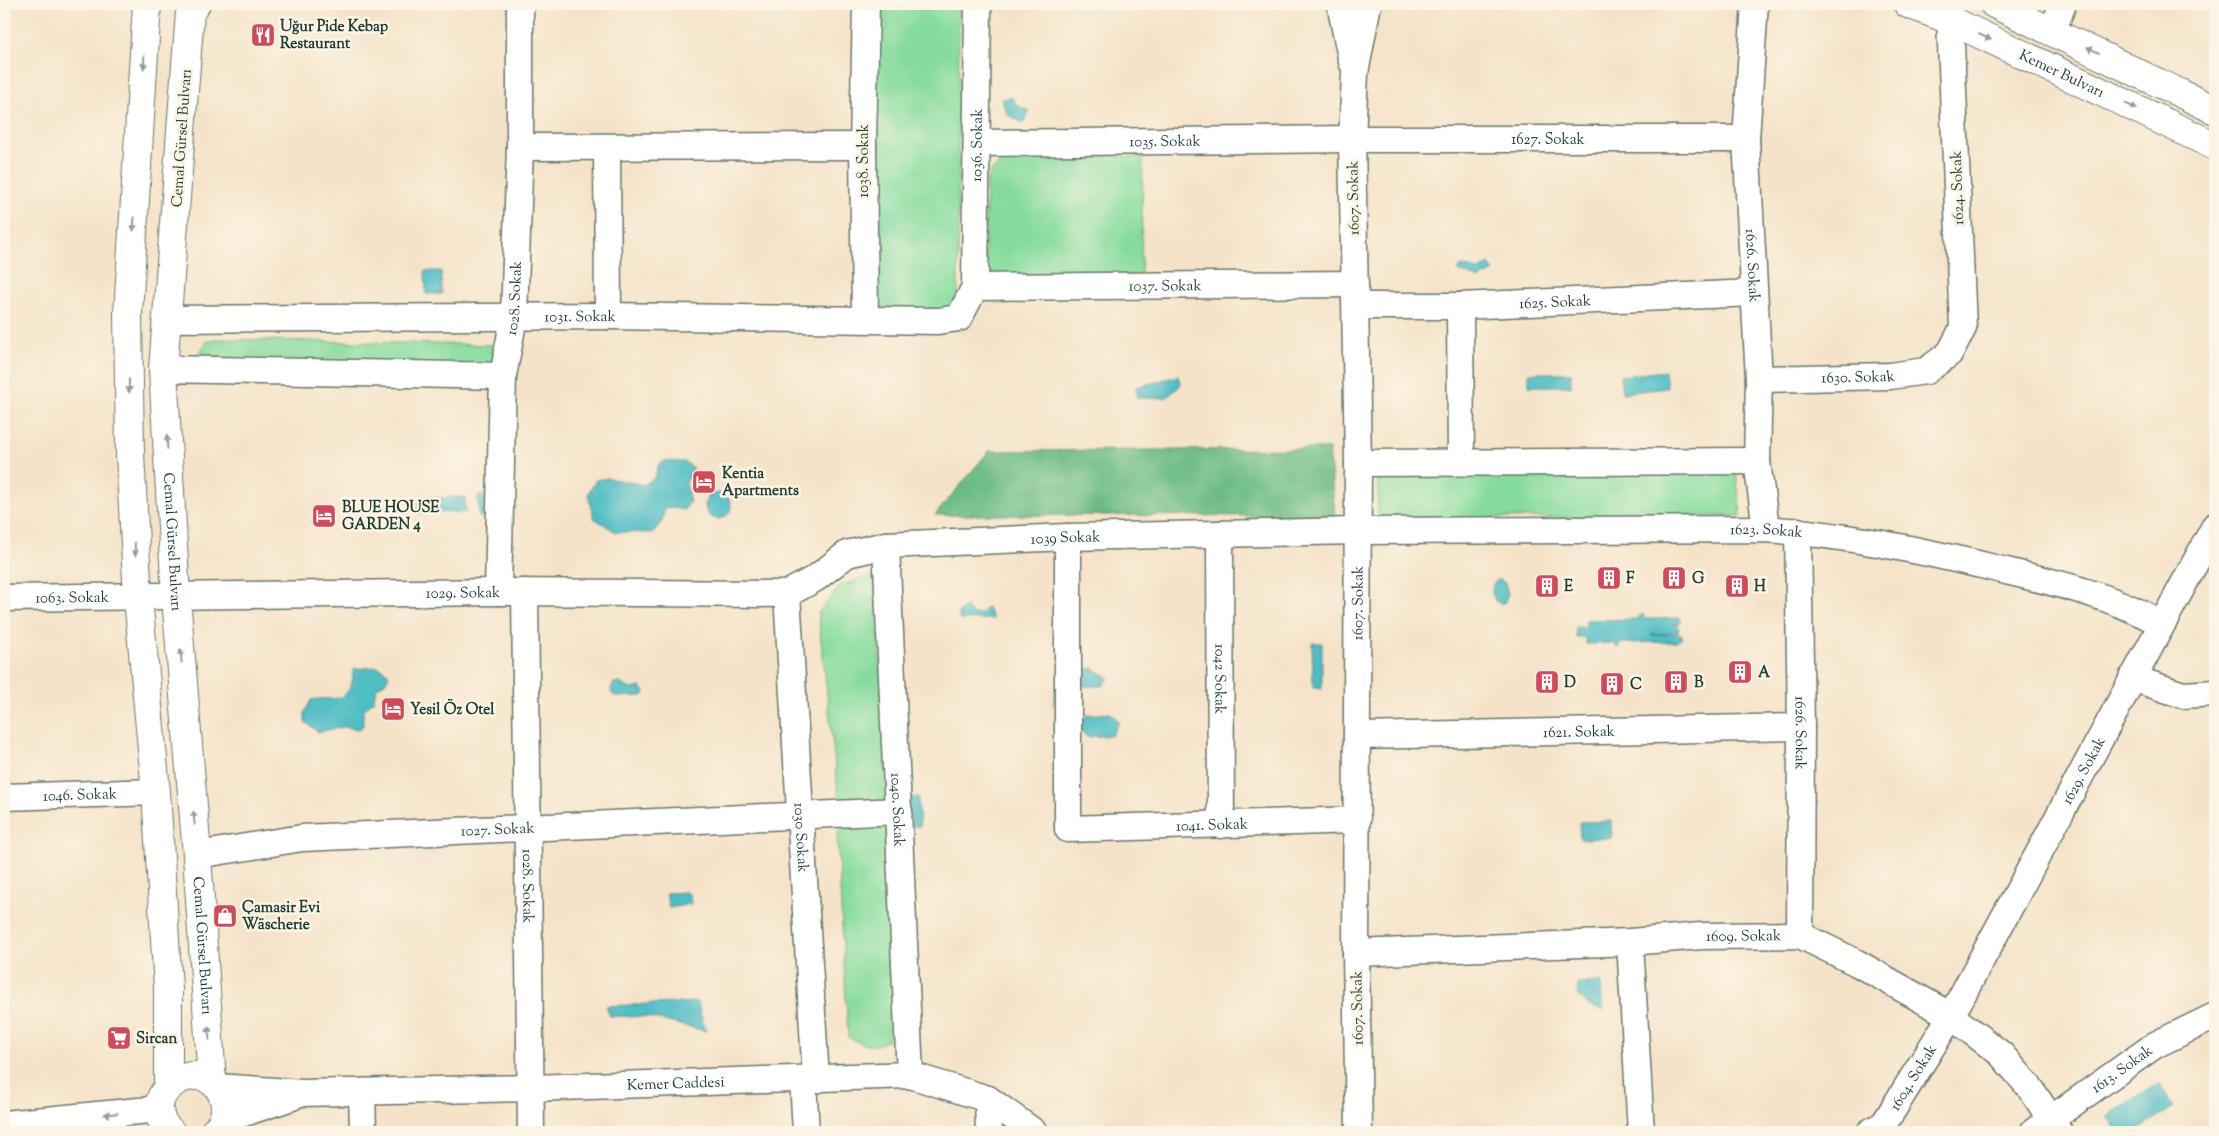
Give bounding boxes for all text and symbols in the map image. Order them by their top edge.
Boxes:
place label: Uğur Pide Kebap Restaurant [280,17,389,55]
restaurant icon: Uğur Pide Kebap Restaurant [250,22,276,48]
one-way arrow [1978,33,1992,41]
street label: Kemer Bulvarı [2015,45,2107,104]
one-way arrow [2086,46,2100,54]
one-way arrow [140,54,148,70]
street label: Cemal Gürsel Bulvarı [167,68,198,208]
one-way arrow [2124,102,2139,111]
street label: 1036. Sokak [967,108,989,182]
street label: 1038. Sokak [854,124,875,198]
street label: 1627. Sokak [1511,130,1585,151]
street label: 1035. Sokak [1129,132,1201,153]
street label: 1624. Sokak [1947,150,1970,225]
street label: 1607. Sokak [1343,160,1366,235]
one-way arrow [129,216,137,232]
street label: 1626. Sokak [1739,228,1764,303]
street label: 1028. Sokak [502,261,528,337]
street label: 1037. Sokak [1128,276,1202,298]
street label: 1625. Sokak [1519,291,1591,315]
street label: 1031. Sokak [544,307,616,328]
street label: 1630. Sokak [1821,366,1896,390]
one-way arrow [125,379,133,395]
one-way arrow [162,434,170,450]
place label: Kentia Apartments [722,464,799,502]
hotel icon: Kentia Apartments [691,469,717,495]
street label: Cemal Gürsel Bulvarı [157,472,186,612]
place label: BLUE HOUSE GARDEN 4 [342,498,440,536]
hotel icon: BLUE HOUSE GARDEN 4 [311,503,337,529]
street label: 1623. Sokak [1730,520,1804,544]
street label: 1039 Sokak [1030,527,1101,551]
one-way arrow [132,541,140,557]
building icon: F [1596,565,1622,591]
building icon: G [1661,565,1687,591]
street label: 1607. Sokak [1348,566,1370,640]
place label: F [1626,569,1635,590]
place label: G [1692,569,1705,590]
building icon: E [1534,573,1560,599]
building icon: H [1724,573,1750,599]
place label: E [1564,577,1574,598]
place label: H [1754,577,1766,598]
street label: 1029. Sokak [426,583,500,605]
street label: 1063. Sokak [35,588,109,610]
street label: 1042 Sokak [1208,644,1230,714]
one-way arrow [176,648,184,664]
building icon: A [1727,659,1753,685]
place label: A [1758,663,1771,684]
building icon: D [1534,669,1560,695]
building icon: B [1663,669,1689,695]
building icon: C [1599,671,1625,697]
place label: D [1564,673,1576,694]
place label: B [1694,673,1704,694]
place label: C [1630,675,1642,696]
hotel icon: Yesil Öz Otel [380,696,406,722]
street label: 1626. Sokak [1789,696,1810,770]
place label: Yesil Öz Otel [410,698,495,721]
street label: 1621. Sokak [1543,722,1615,744]
street label: 1629. Sokak [2058,734,2111,809]
street label: 1040. Sokak [884,772,909,847]
street label: 1046. Sokak [43,784,117,808]
street label: 1030 Sokak [787,802,813,873]
one-way arrow [189,810,197,826]
street label: 1041. Sokak [1176,814,1248,838]
street label: 1027. Sokak [460,818,535,843]
street label: 1028. Sokak [516,849,538,923]
street label: Cemal Gürsel Bulvarı [186,876,217,1016]
place label: Çamasir Evi Wäscherie [242,898,321,936]
shop icon: Çamasir Evi Wäscherie [212,903,238,929]
street label: 1609. Sokak [1706,926,1781,948]
street label: 1607. Sokak [1347,970,1370,1045]
supermarket icon: Sircan [106,1025,132,1051]
one-way arrow [204,1025,212,1041]
place label: Sircan [136,1029,177,1050]
street label: 1604. Sokak [1886,1041,1943,1115]
street label: 1613. Sokak [2088,1041,2158,1099]
street label: Kemer Caddesi [626,1072,725,1097]
one-way arrow [103,1110,119,1118]

